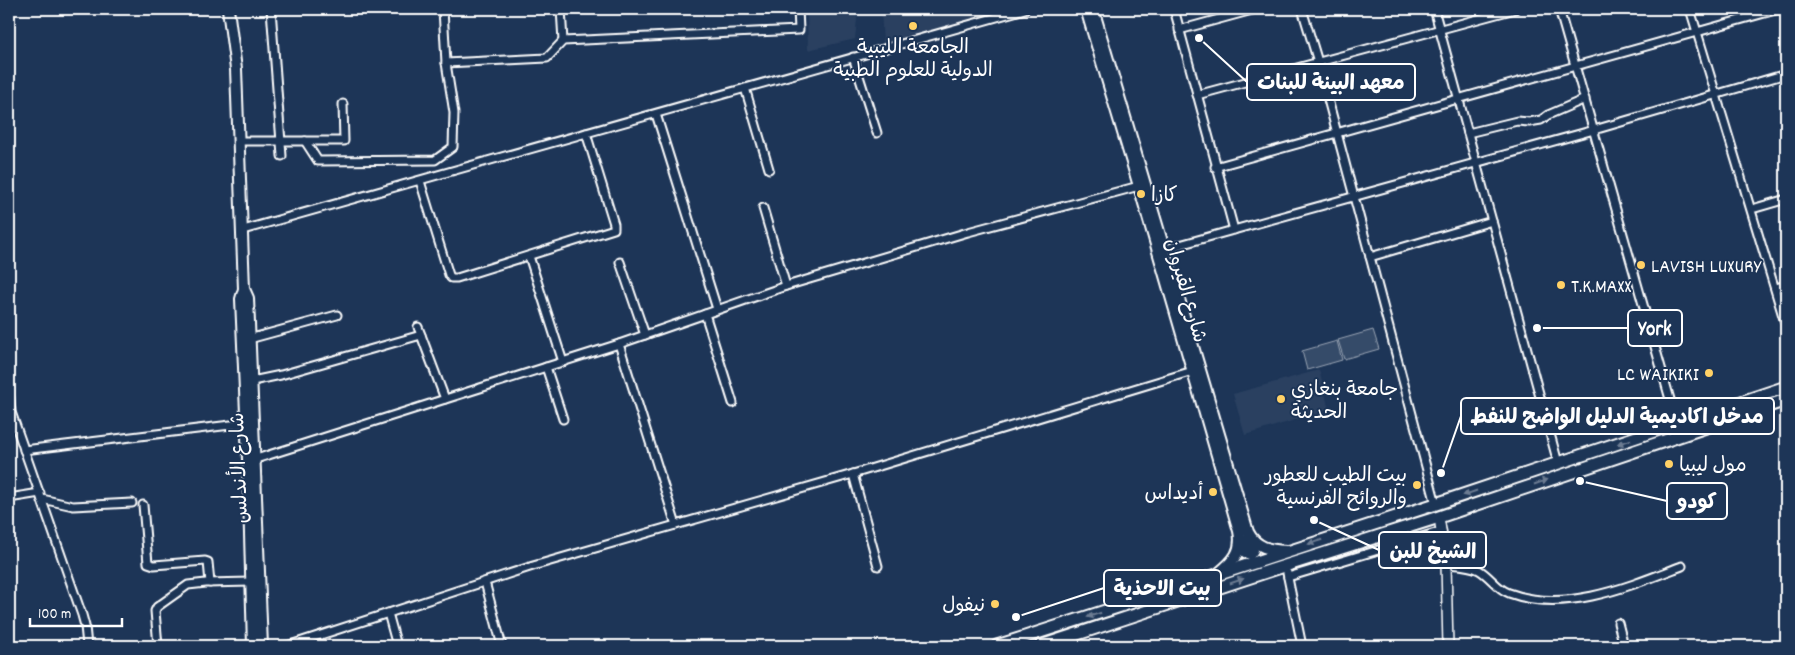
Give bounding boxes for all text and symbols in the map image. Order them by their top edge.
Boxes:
marker: الجامعة الليبية الدولية للعلوم الطبية [907,20,919,32]
place label: الجامعة الليبية الدولية للعلوم الطبية [833,35,993,86]
callout: معهد البينة للبنات [1247,64,1415,100]
text: معهد البينة للبنات [1257,70,1405,100]
place label: كازا [1151,183,1178,211]
marker: كازا [1135,188,1147,200]
street label: شارع القيروان [1156,235,1212,346]
place label: LAVISH LUXURY [1651,254,1762,282]
marker: LAVISH LUXURY [1635,259,1647,271]
place label: T.K.MAXX [1571,274,1632,302]
marker: T.K.MAXX [1555,279,1567,291]
callout: York [1628,310,1682,346]
text: York [1637,316,1672,346]
place label: LC WAIKIKI [1617,362,1699,390]
marker: LC WAIKIKI [1703,367,1715,379]
place label: جامعة بنغازي الحديثة [1291,377,1398,428]
marker: جامعة بنغازي الحديثة [1275,393,1287,405]
callout: مدخل اكاديمية الدليل الواضح للنفط [1461,398,1774,434]
text: مدخل اكاديمية الدليل الواضح للنفط [1470,404,1764,434]
street label: شارع الأندلس [223,412,257,524]
one-way arrow [1616,438,1631,446]
place label: مول ليبيا [1679,453,1747,481]
marker: مول ليبيا [1663,458,1675,470]
place label: بيت الطيب للعطور والروائح الفرنسية [1263,463,1407,514]
one-way arrow [1534,478,1549,486]
marker: بيت الطيب للعطور والروائح الفرنسية [1411,479,1423,491]
place label: أديداس [1145,481,1203,509]
callout: كودو [1667,483,1727,519]
marker: أديداس [1207,486,1219,498]
one-way arrow [1462,489,1477,497]
text: كودو [1675,489,1717,519]
callout: الشيخ للبن [1379,532,1486,568]
one-way arrow [1307,539,1322,547]
text: الشيخ للبن [1390,539,1476,569]
callout: بيت الاحذية [1104,570,1221,606]
text: بيت الاحذية [1113,576,1211,606]
one-way arrow [1229,577,1244,585]
place label: نيفول [942,593,985,621]
scale bar [30,595,122,627]
marker: نيفول [989,598,1001,610]
text: 100 m [38,604,71,626]
one-way arrow [1086,611,1101,619]

